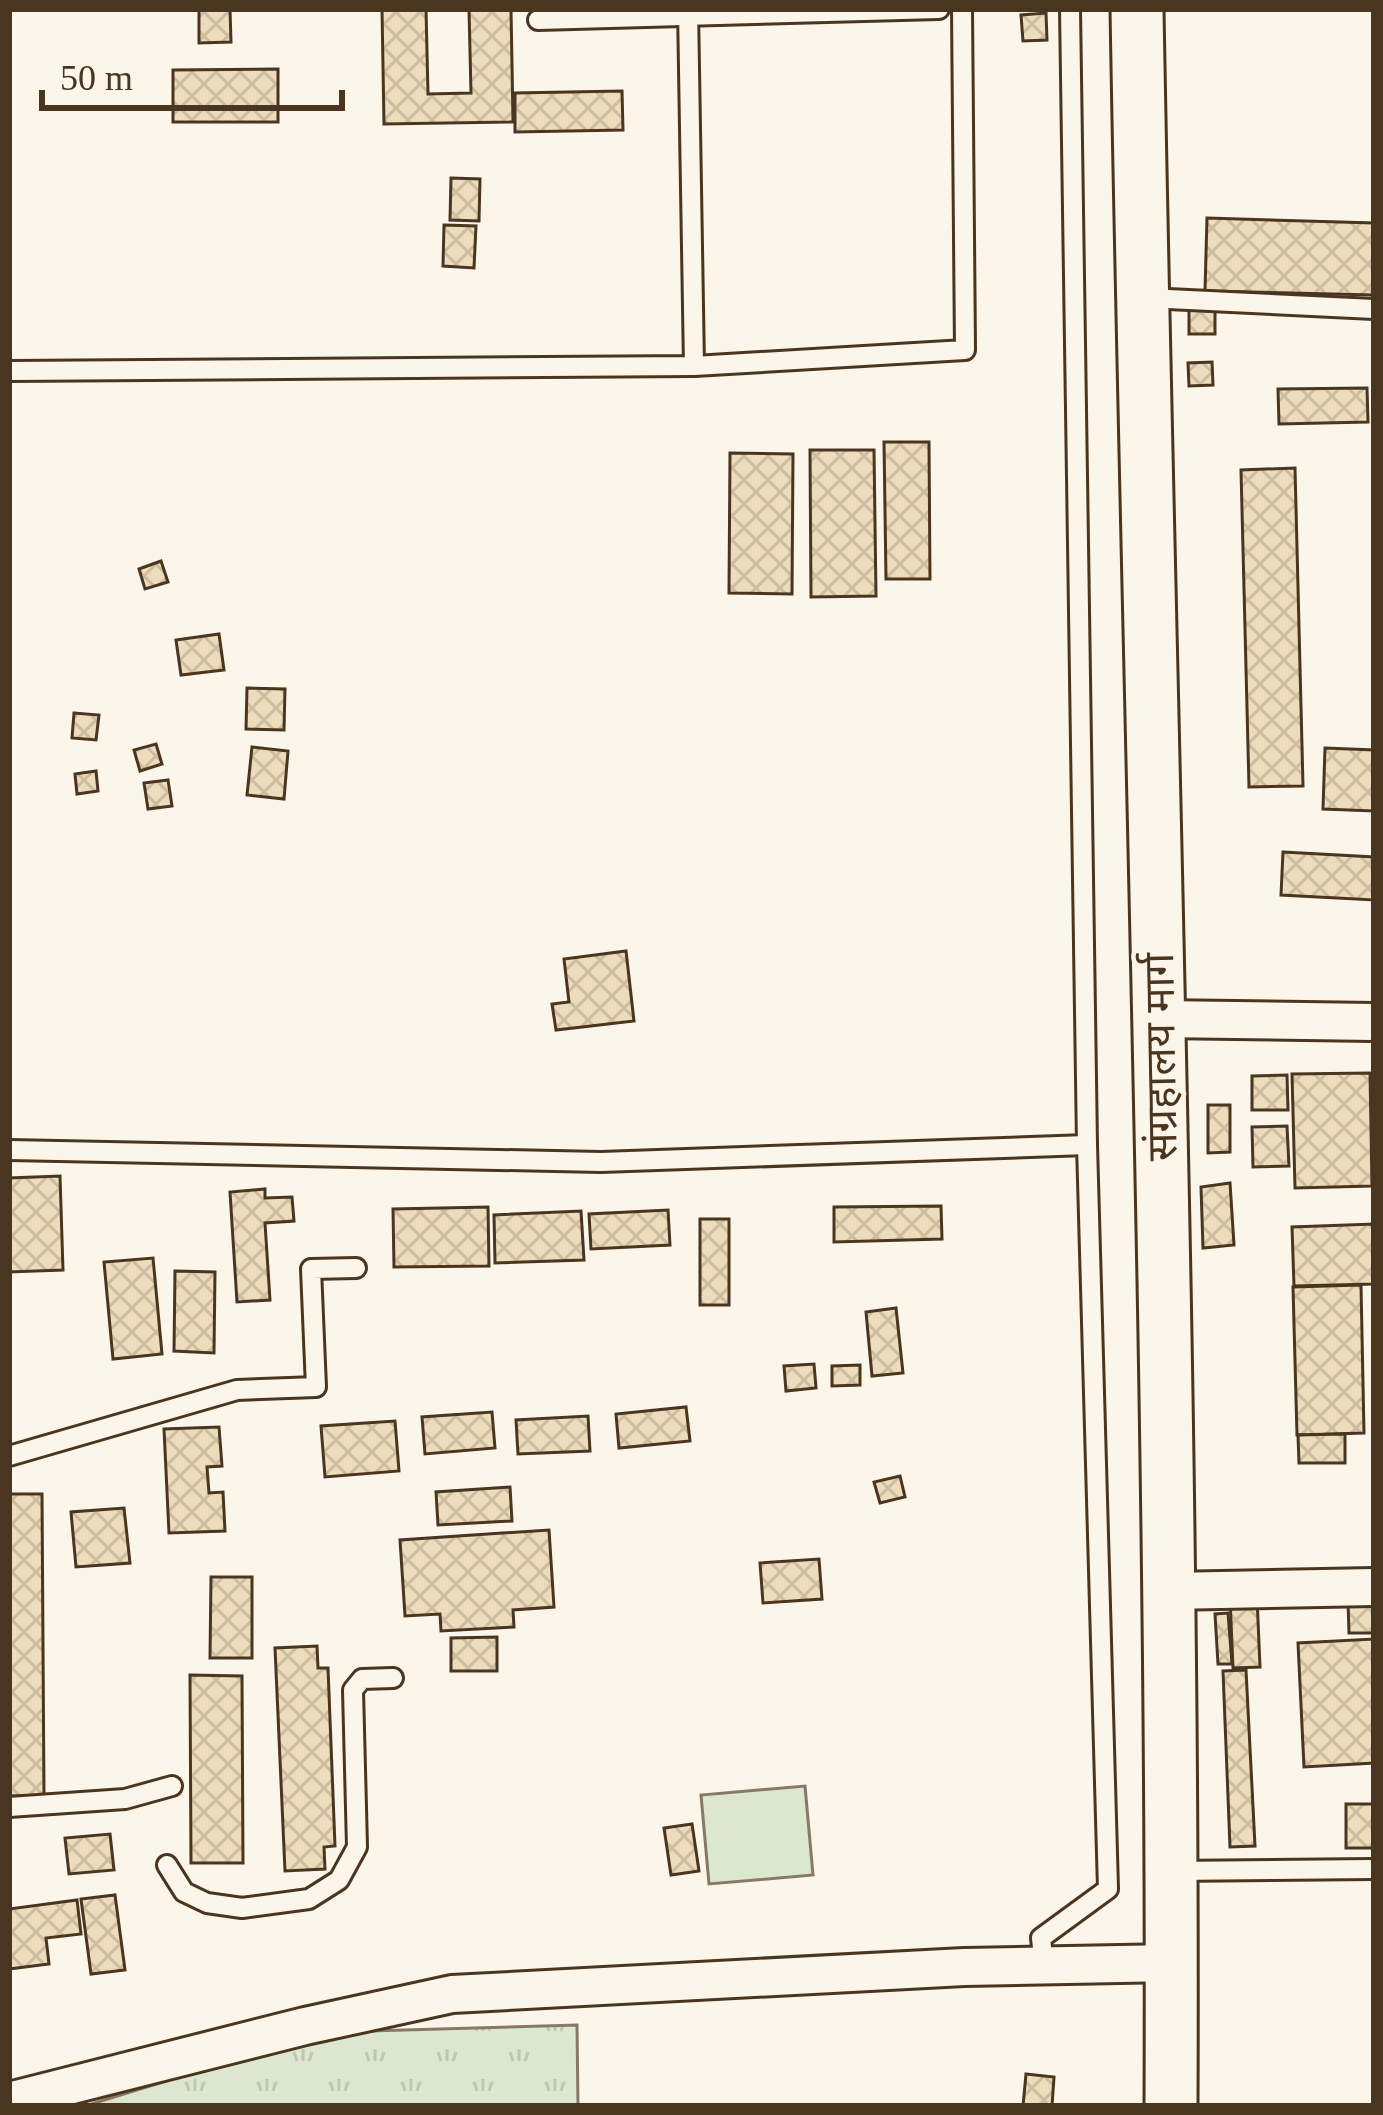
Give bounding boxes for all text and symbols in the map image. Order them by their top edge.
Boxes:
scale bar [42,36,342,110]
text: 50 m [60,58,133,98]
street label: संग्रहालय मार्ग [1135,951,1186,1162]

